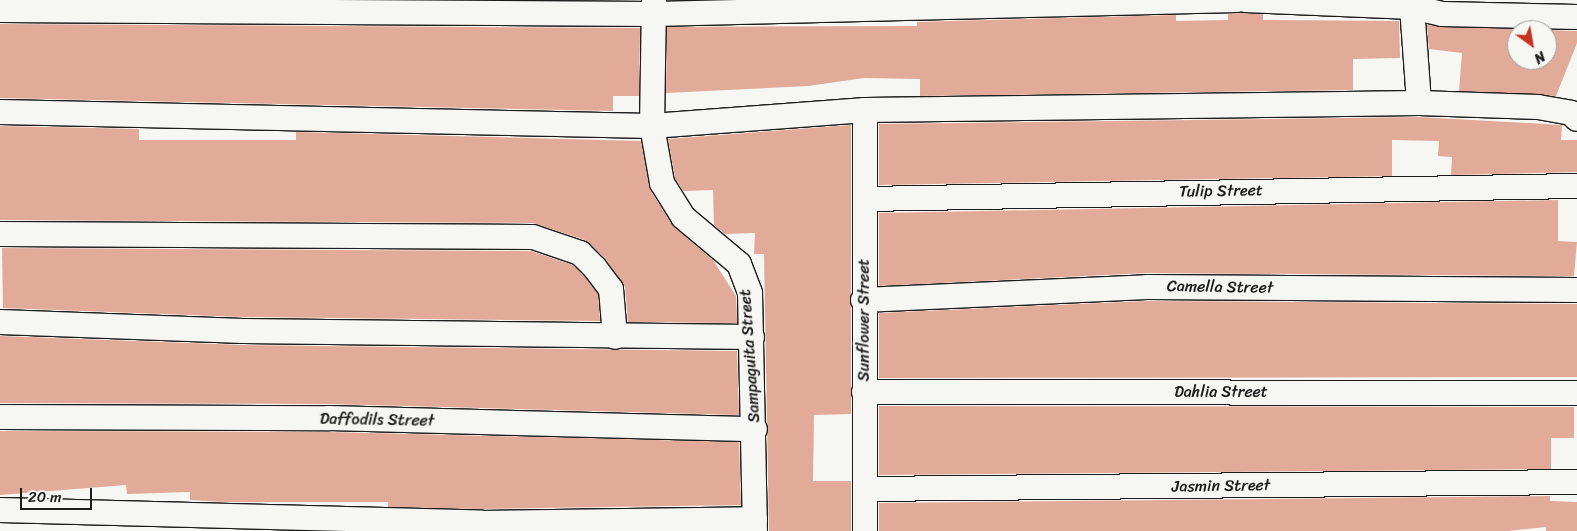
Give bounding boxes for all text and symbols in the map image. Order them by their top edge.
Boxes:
north arrow [1507,20,1557,70]
text: N [1529,44,1550,70]
street label: Tulip Street [1179,181,1263,201]
street label: Sunflower Street [854,259,874,381]
street label: Camella Street [1167,276,1273,298]
street label: Sampaguita Street [736,289,764,423]
street label: Dahlia Street [1174,382,1268,402]
street label: Daffodils Street [320,409,434,431]
street label: Jasmin Street [1171,476,1271,496]
scale bar [22,478,95,510]
text: 20 m [28,484,62,510]

